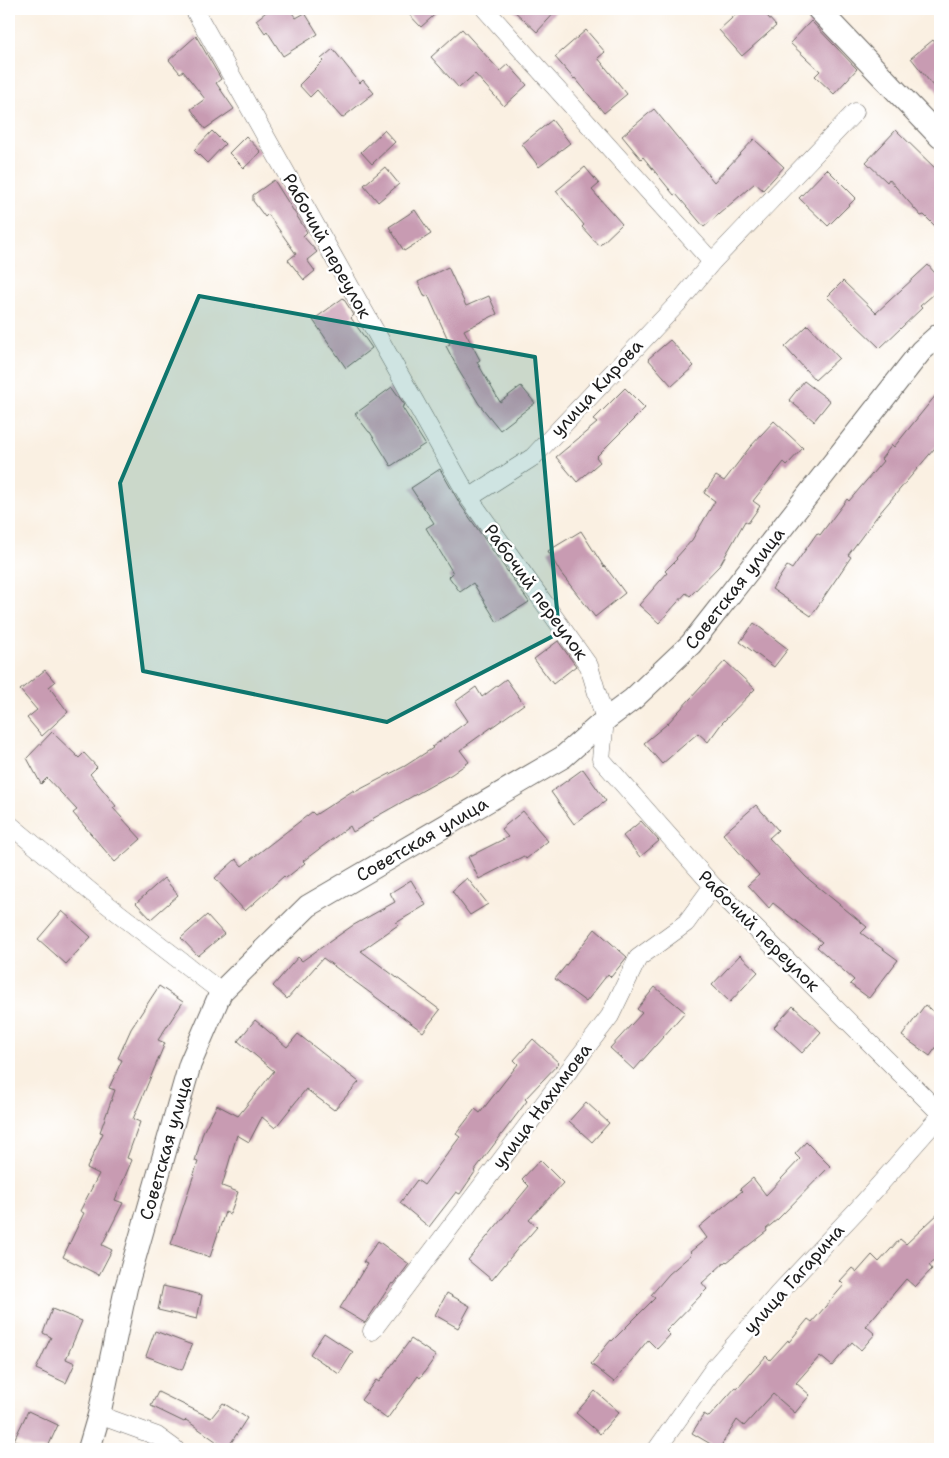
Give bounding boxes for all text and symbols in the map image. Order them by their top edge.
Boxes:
street label: Рабочий переулок [277,169,377,323]
street label: улица Кирова [546,334,648,442]
street label: Рабочий переулок [479,519,594,665]
street label: Советская улица [679,522,790,654]
street label: Советская улица [352,791,492,887]
street label: Рабочий переулок [693,865,825,997]
street label: улица Нахимова [487,1038,597,1174]
street label: Советская улица [134,1073,198,1223]
street label: улица Гагарина [738,1219,850,1339]

